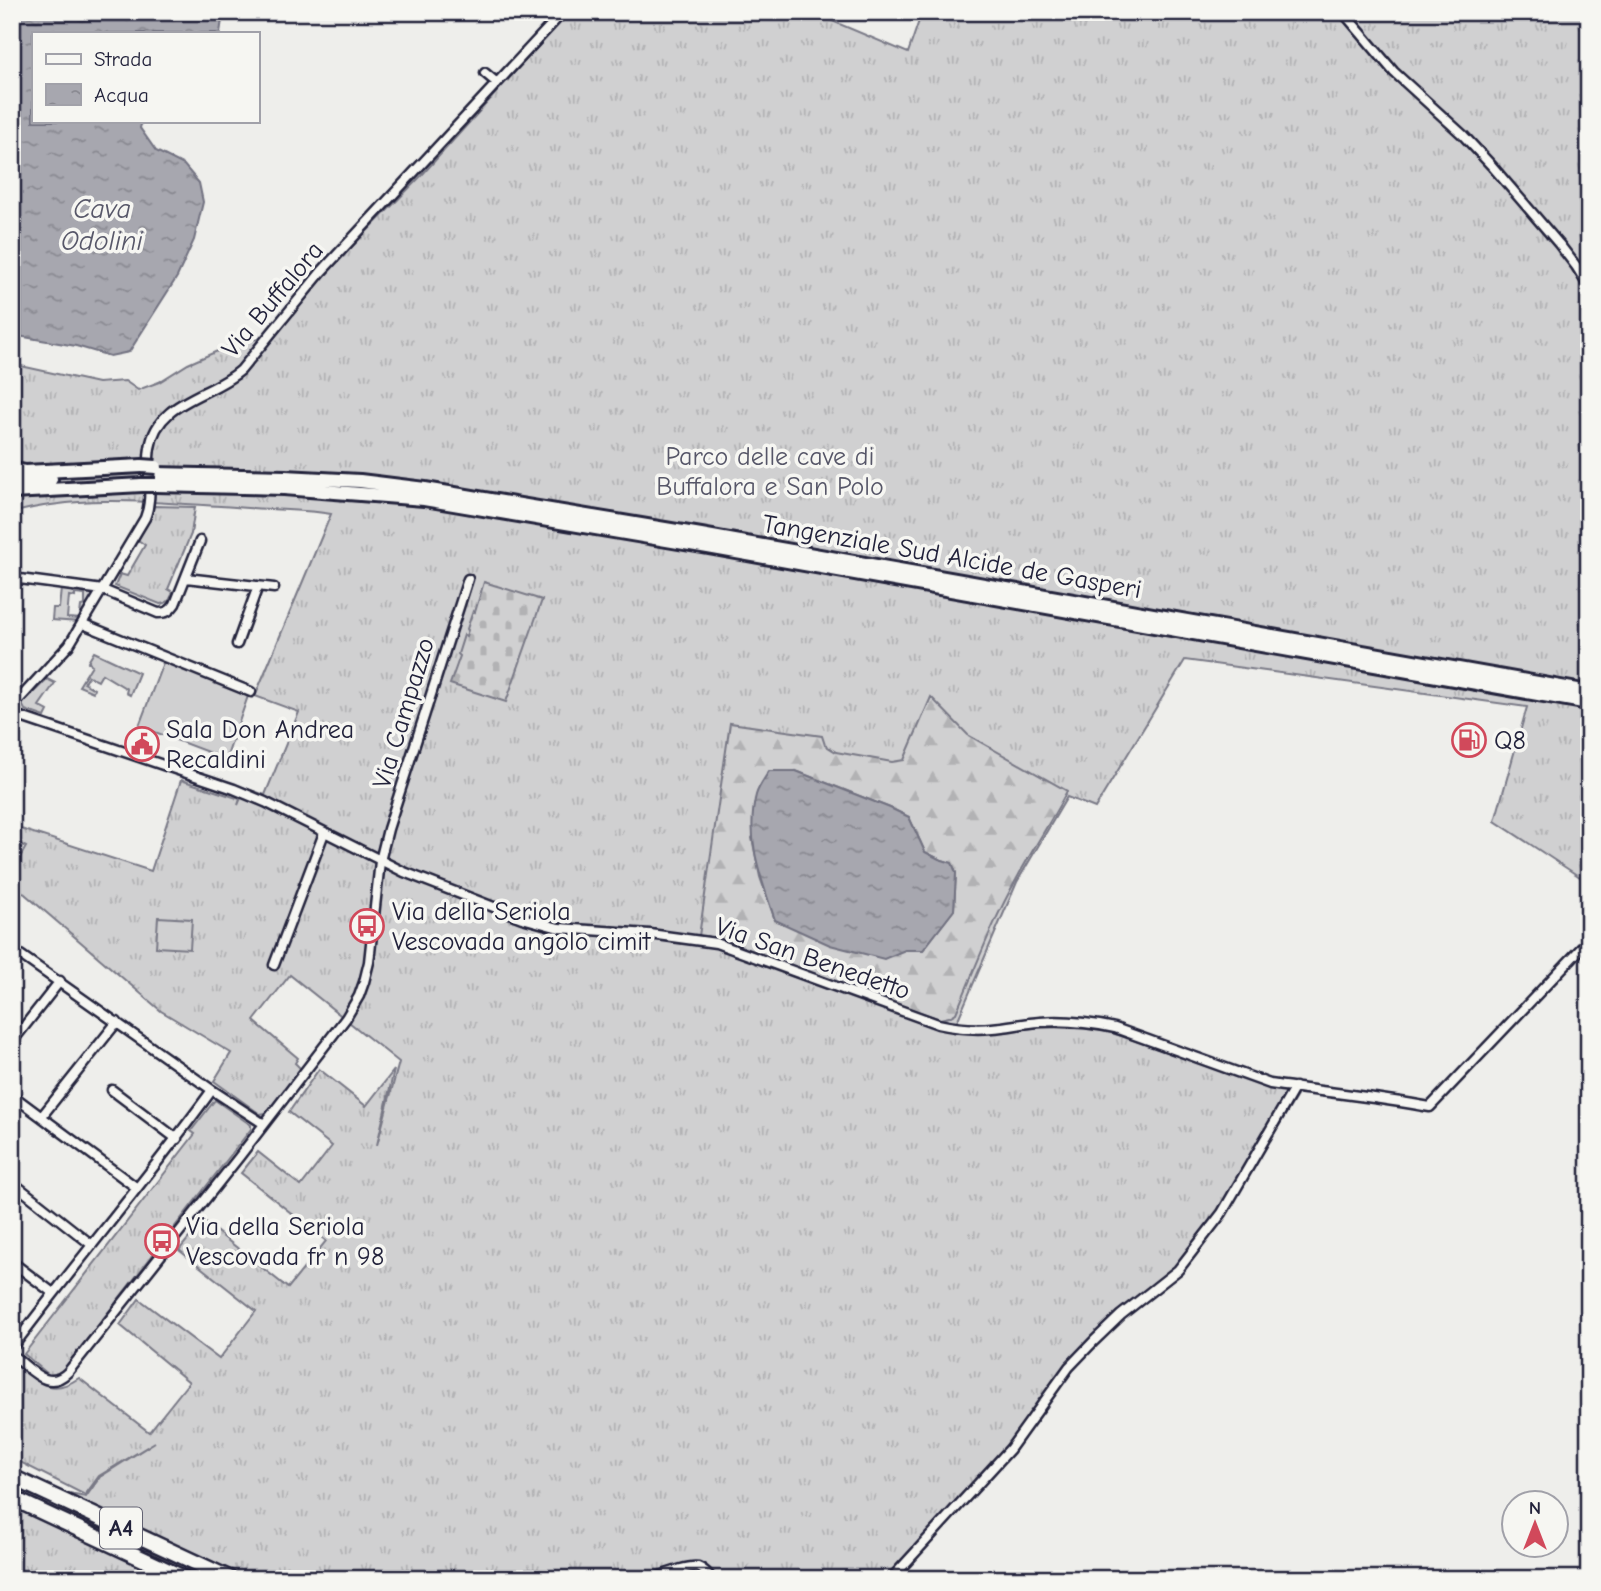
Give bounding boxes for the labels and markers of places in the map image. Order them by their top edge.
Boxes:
place label: Sala Don Andrea Recaldini [166,715,354,775]
fuel station icon: Q8 [1450,721,1488,759]
public building icon: Sala Don Andrea Recaldini [123,725,161,763]
place label: Q8 [1494,726,1526,756]
place label: Via della Seriola Vescovada angolo cimit [392,897,652,957]
bus stop icon: Via della Seriola Vescovada angolo cimit [348,907,386,945]
place label: Via della Seriola Vescovada fr n 98 [186,1212,384,1272]
bus stop icon: Via della Seriola Vescovada fr n 98 [143,1222,181,1260]

